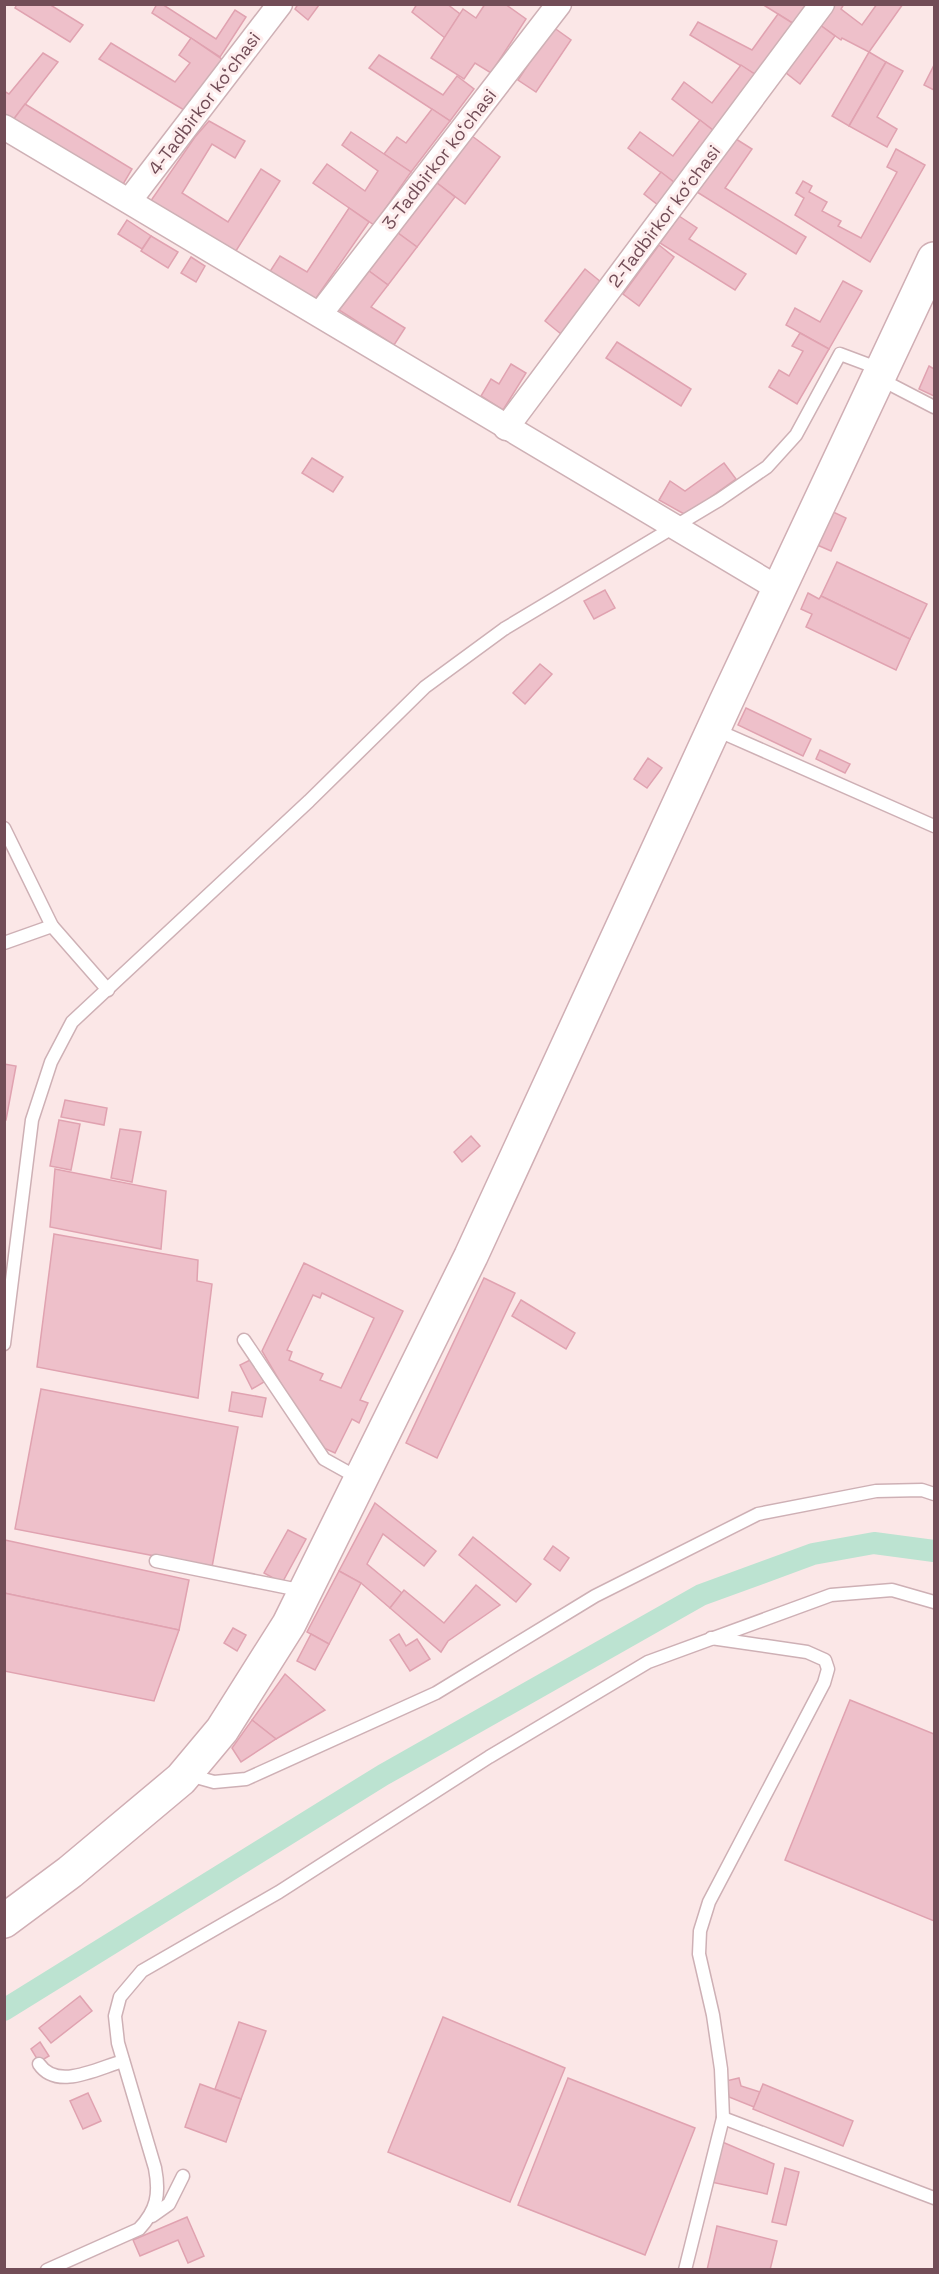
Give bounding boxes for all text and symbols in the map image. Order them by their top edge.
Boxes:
street label: 4-Tadbirkor koʻchasi [143,27,265,179]
street label: 3-Tadbirkor koʻchasi [377,84,501,234]
street label: 2-Tadbirkor koʻchasi [603,140,725,292]

